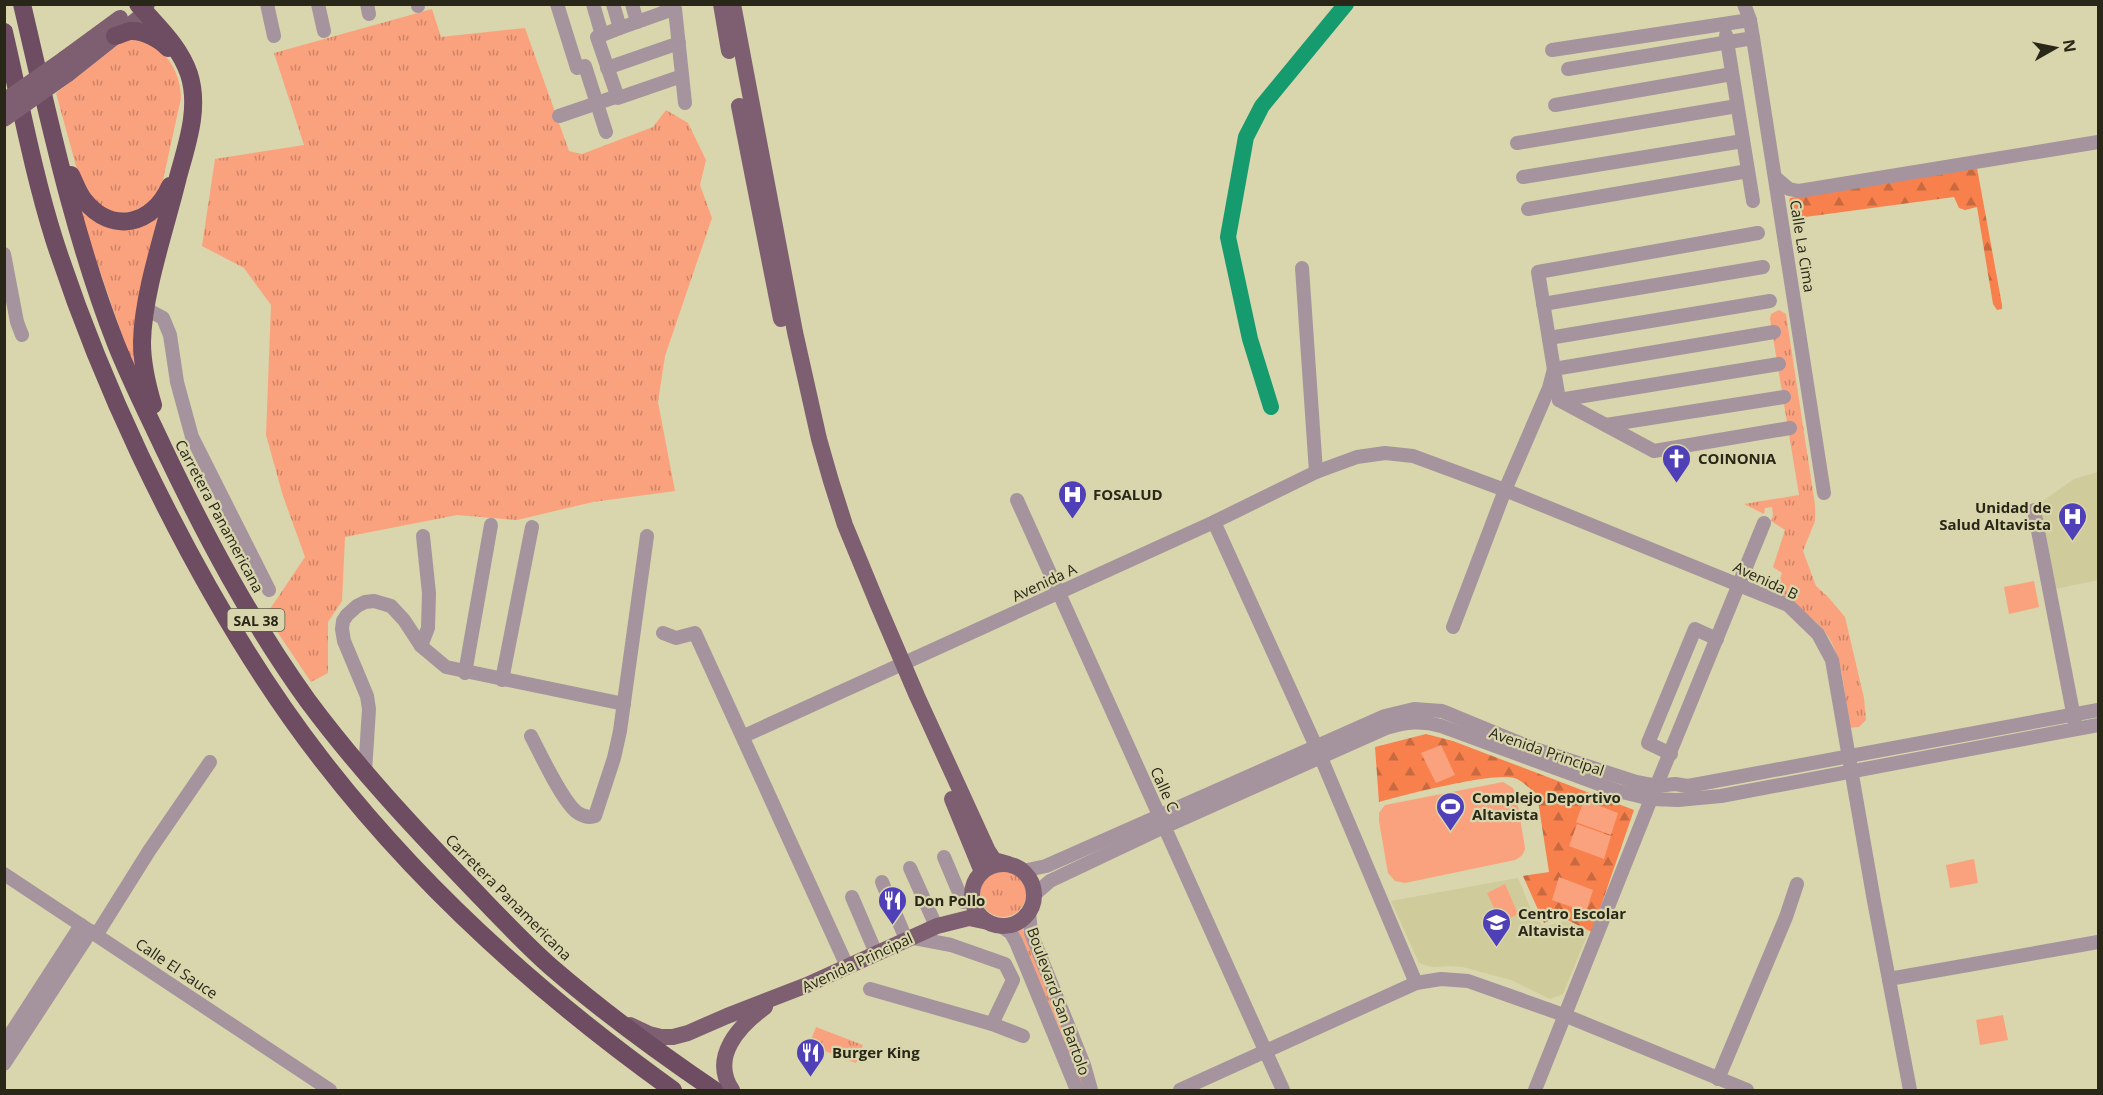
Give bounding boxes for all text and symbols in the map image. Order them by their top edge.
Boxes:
north arrow [2025,18,2085,78]
text: N [2058,38,2082,54]
street label: Calle La Cima [1786,198,1820,294]
street label: Carretera Panamericana [171,436,269,596]
church icon: COINONIA [1661,442,1693,484]
place label: COINONIA [1698,448,1777,468]
hospital icon: FOSALUD [1056,478,1088,520]
place label: FOSALUD [1093,484,1163,504]
place label: Unidad de Salud Altavista [1939,497,2051,534]
hospital icon: Unidad de Salud Altavista [2056,500,2088,542]
street label: Avenida B [1730,556,1802,604]
street label: Avenida A [1008,558,1080,606]
road number: SAL 38 [228,609,284,631]
street label: Avenida Principal [1487,722,1607,780]
street label: Calle C [1146,763,1184,815]
place label: Complejo Deportivo Altavista [1472,787,1621,824]
sports icon: Complejo Deportivo Altavista [1435,790,1467,832]
street label: Carretera Panamericana [442,830,576,964]
restaurant icon: Don Pollo [877,884,909,926]
place label: Don Pollo [914,890,985,910]
place label: Centro Escolar Altavista [1518,903,1626,940]
school or university icon: Centro Escolar Altavista [1481,906,1513,948]
street label: Boulevard San Bartolo [1023,924,1095,1078]
street label: Avenida Principal [798,928,916,996]
street label: Calle El Sauce [132,933,222,1003]
restaurant icon: Burger King [795,1036,827,1078]
place label: Burger King [832,1042,920,1062]

